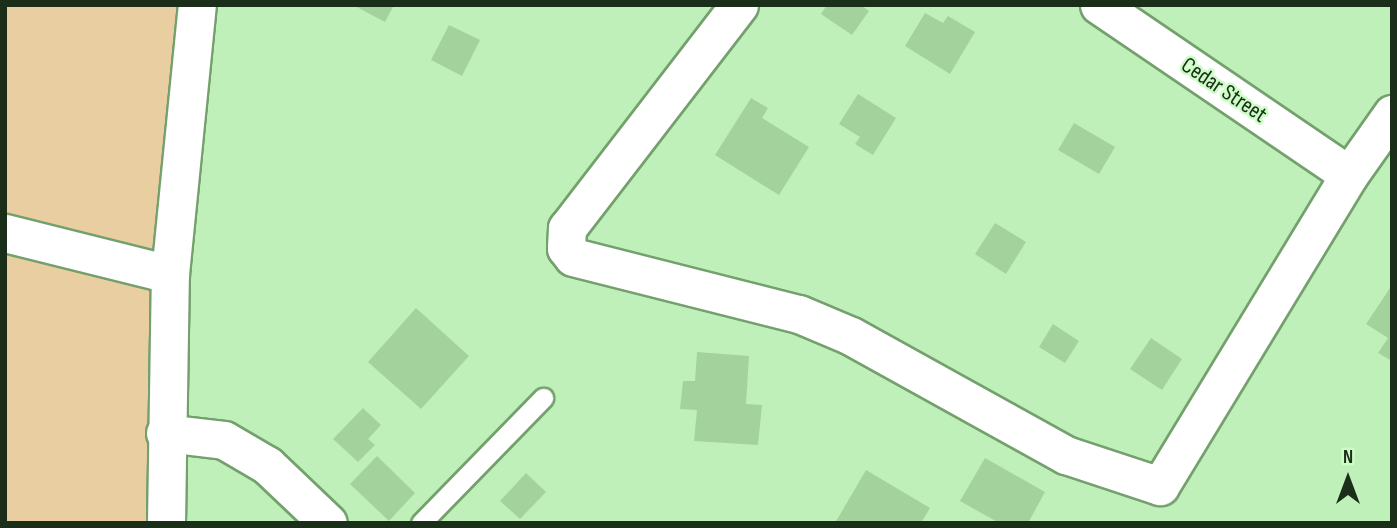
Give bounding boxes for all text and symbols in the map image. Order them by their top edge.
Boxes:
street label: Cedar Street [1176,51,1272,129]
north arrow [1313,444,1383,514]
text: N [1343,446,1353,469]

